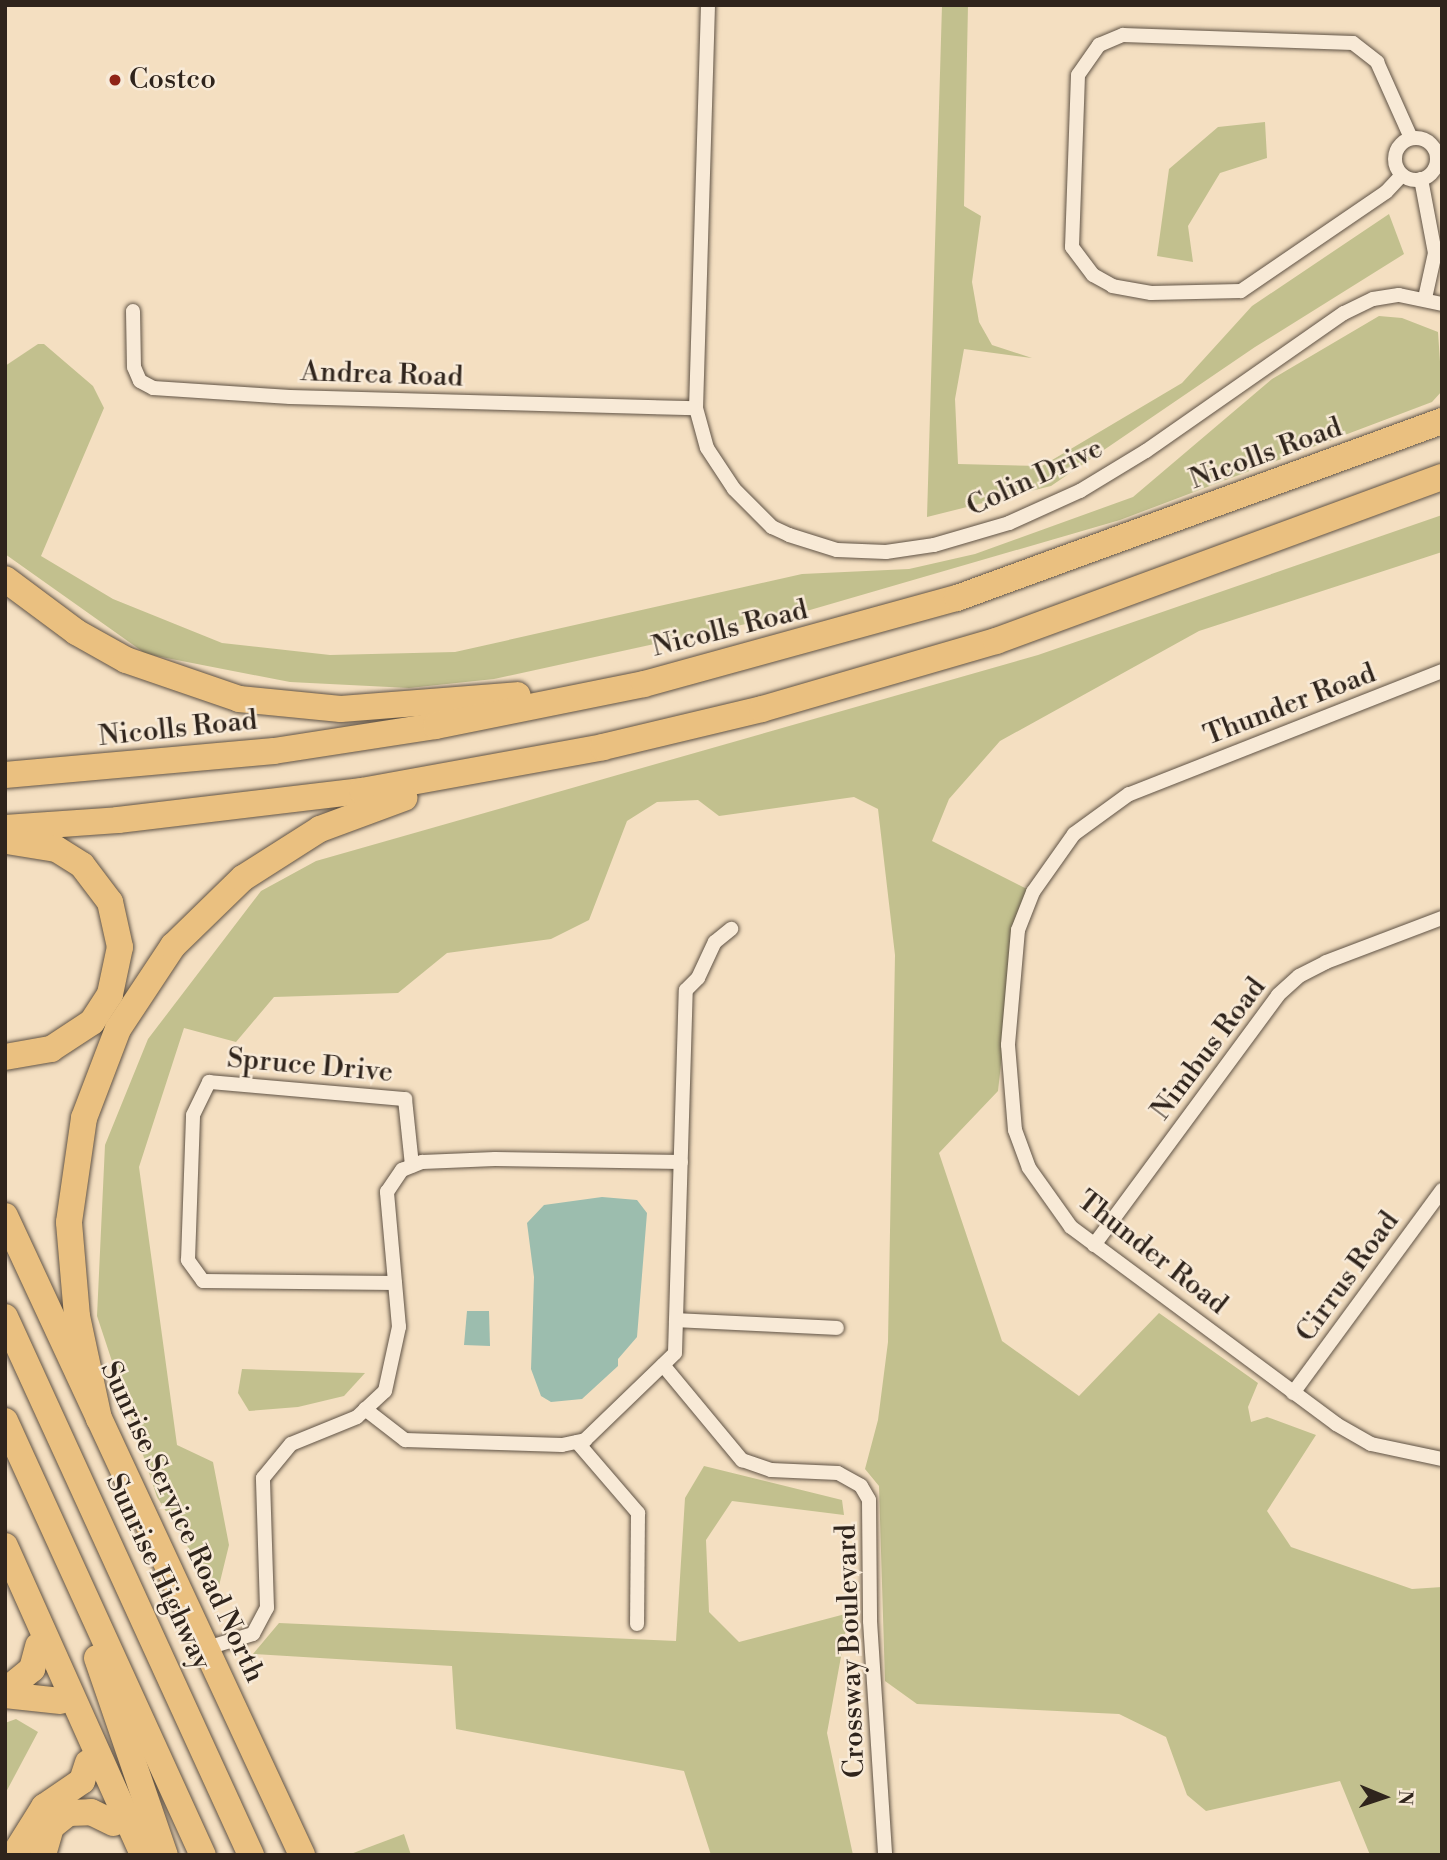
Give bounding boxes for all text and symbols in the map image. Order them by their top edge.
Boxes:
place label: Costco [129,63,216,97]
marker: Costco [107,72,123,88]
street label: Andrea Road [300,355,464,395]
street label: Nicolls Road [1185,411,1347,497]
street label: Colin Drive [962,432,1108,524]
street label: Nicolls Road [649,593,811,665]
street label: Thunder Road [1199,657,1381,753]
street label: Nicolls Road [97,704,259,754]
street label: Nimbus Road [1145,971,1273,1127]
street label: Spruce Drive [226,1042,394,1090]
street label: Thunder Road [1070,1184,1234,1322]
street label: Cirrus Road [1289,1205,1407,1349]
street label: Sunrise Service Road North [93,1356,271,1688]
street label: Sunrise Highway [98,1469,218,1675]
street label: Crossway Boulevard [830,1523,872,1779]
north arrow [1349,1762,1419,1832]
text: N [1393,1790,1417,1806]

